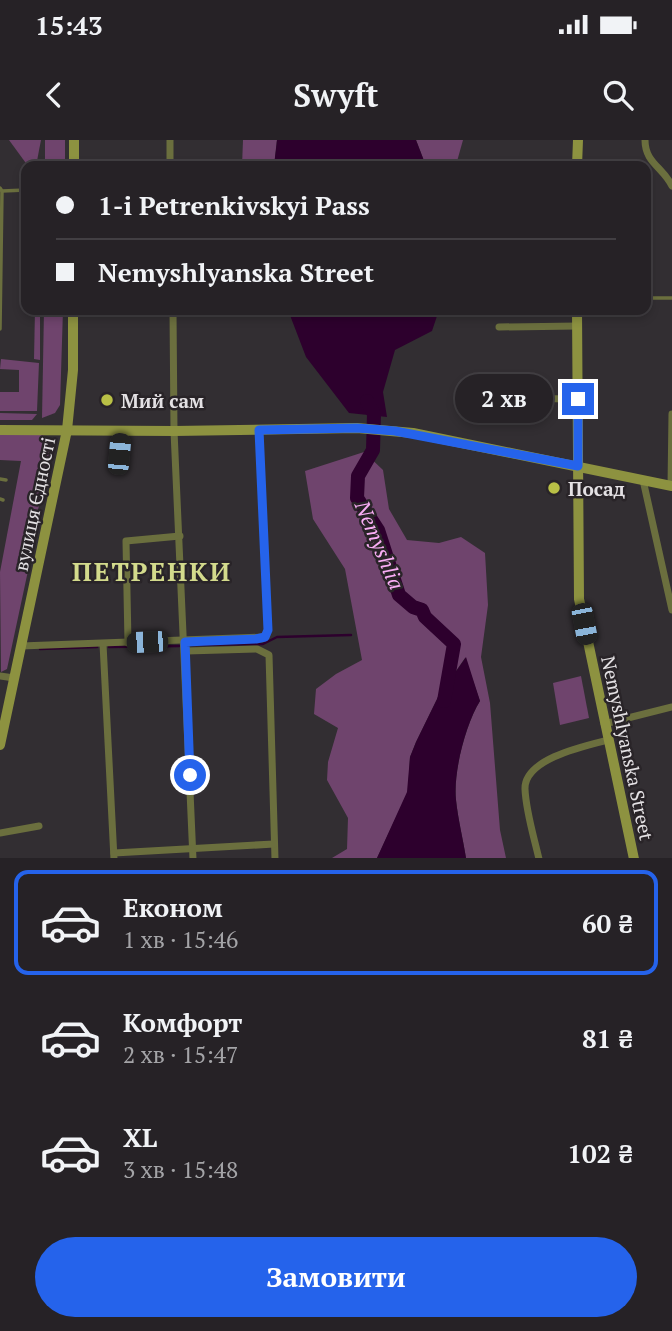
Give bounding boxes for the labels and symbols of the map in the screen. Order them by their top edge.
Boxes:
callout: 2 хв [456,374,554,424]
route end [562,383,594,415]
place label: Мий сам [121,388,204,413]
marker: Мий сам [99,392,115,408]
car [107,432,132,476]
street label: вулиця Єдності [8,435,60,573]
place label: Посад [568,476,625,501]
marker: Посад [546,480,562,496]
water label: Nemyshlia [348,495,411,594]
district label: ПЕТРЕНКИ [72,554,232,588]
car [570,601,599,647]
car [126,631,169,653]
street label: Nemyshlyanska Street [596,653,660,843]
route start [174,759,206,791]

